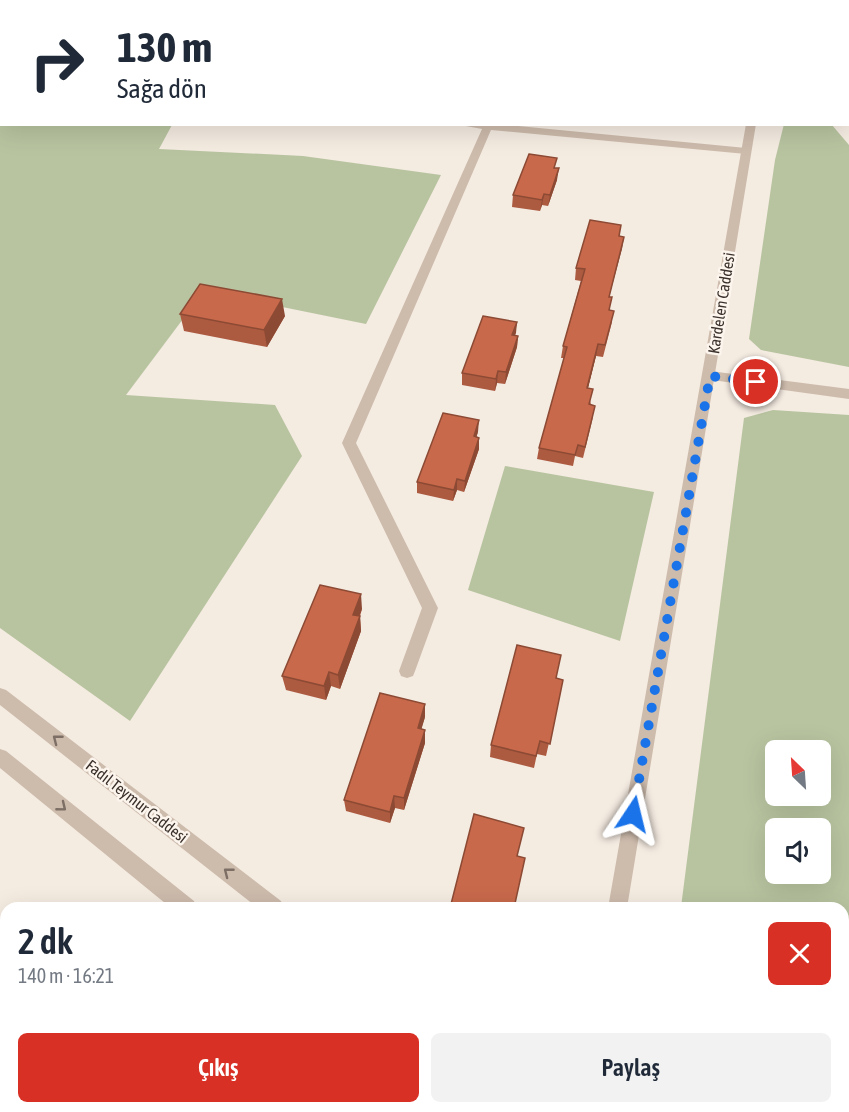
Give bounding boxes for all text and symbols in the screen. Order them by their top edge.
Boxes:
text: 130 m [117,23,212,71]
icon: right [18,24,96,102]
text: Sağa dön [117,73,207,104]
street label: Kardelen Caddesi [704,251,738,355]
pin [730,356,781,407]
icon: arrive [739,365,772,398]
one-way arrow [53,736,64,747]
north arrow [765,740,831,806]
map controls [765,740,831,884]
street label: Fadıl Teymur Caddesi [82,756,191,847]
position arrow [601,782,665,846]
one-way arrow [55,800,66,811]
button: sound [765,818,831,884]
one-way arrow [224,868,235,879]
text: 2 dk [18,920,73,962]
button: close [768,922,831,985]
text: 140 m · 16:21 [18,964,114,987]
button: Çıkış [18,1033,419,1102]
button: Paylaş [431,1033,831,1102]

